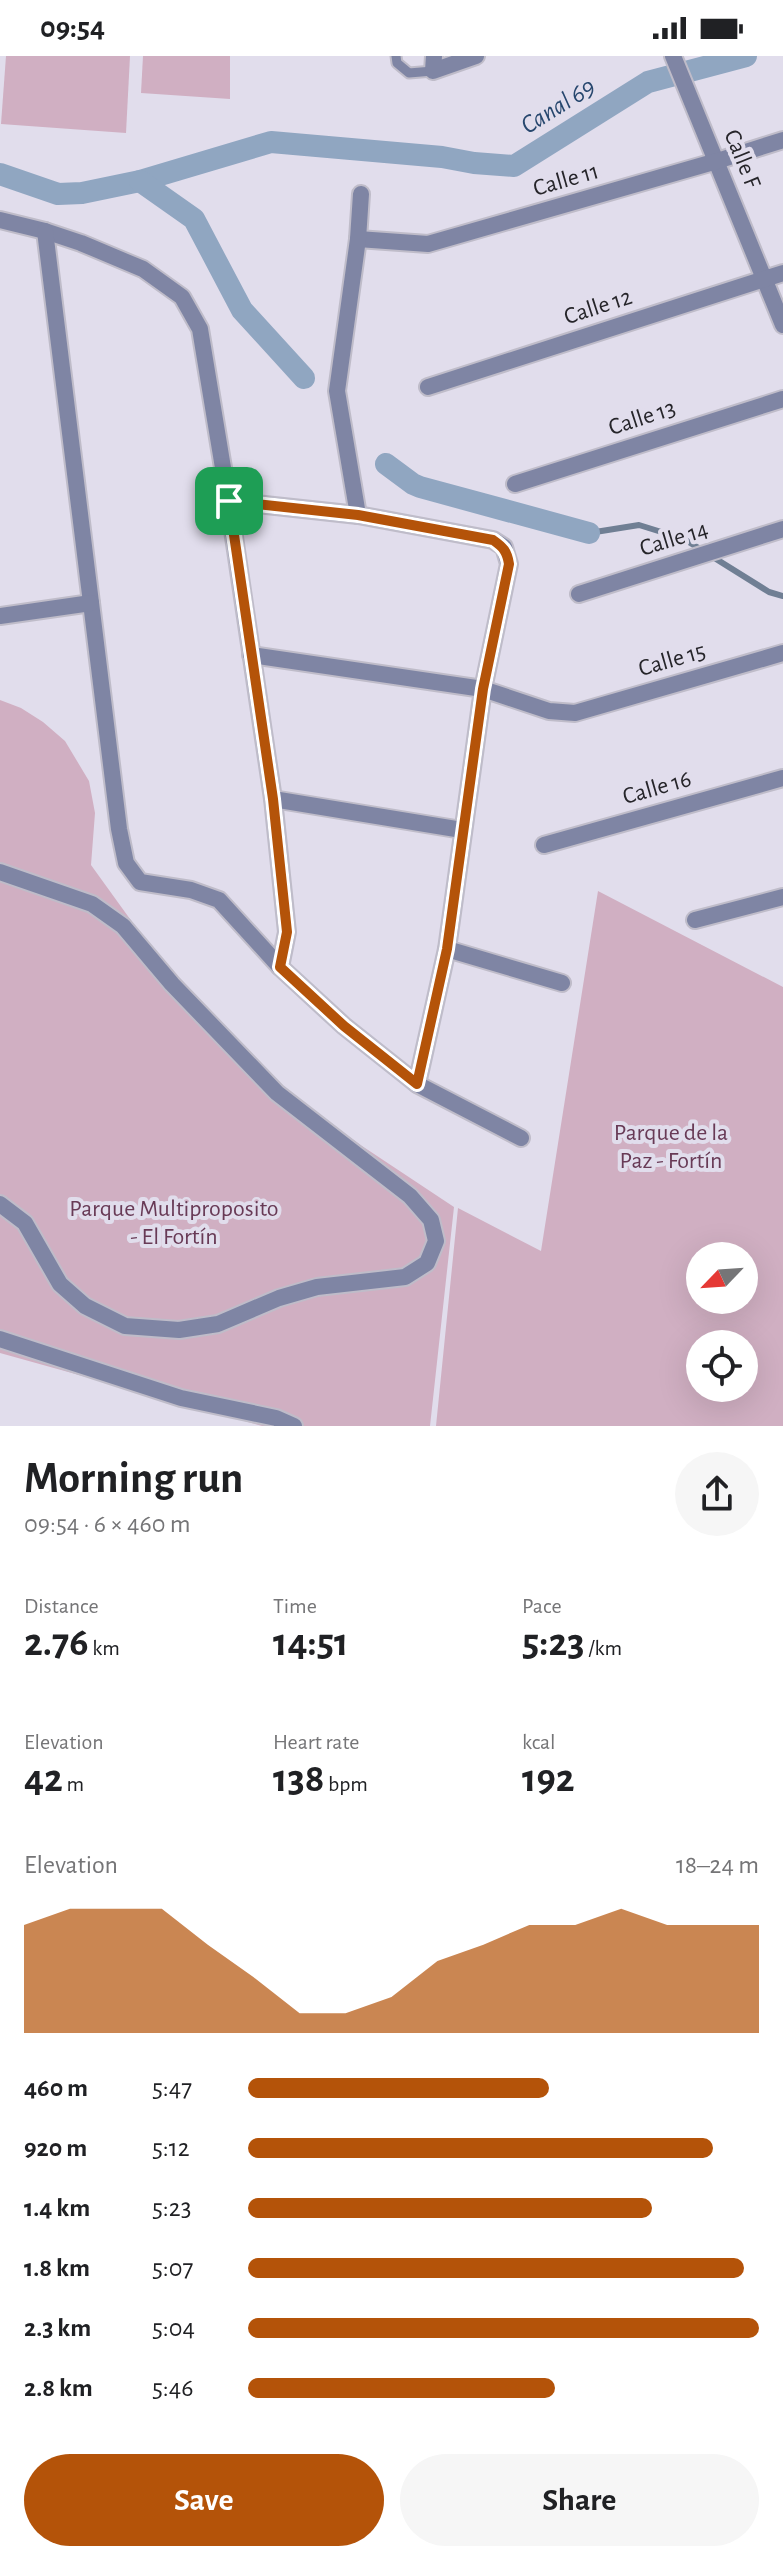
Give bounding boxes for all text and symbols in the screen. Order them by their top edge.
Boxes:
text: 09:54 [40,13,105,43]
water label: Canal 69 [516,73,600,139]
street label: Calle F [719,126,765,192]
street label: Calle 11 [531,159,601,201]
street label: Calle 12 [561,285,635,329]
street label: Calle 13 [606,396,678,440]
pin [195,467,263,535]
icon: arrive [207,479,251,523]
street label: Calle 14 [637,517,711,561]
street label: Calle 15 [636,639,708,681]
street label: Calle 16 [620,767,694,809]
park label: Parque de la Paz - Fortín [614,1121,728,1173]
park label: Parque Multiproposito - El Fortín [69,1197,279,1249]
north arrow [686,1242,758,1314]
map controls [686,1242,758,1402]
button: locate [686,1330,758,1402]
button: share [675,1452,759,1536]
text: Morning run [24,1457,243,1501]
text: 09:54 · 6 × 460 m [24,1511,191,1537]
text: Distance [24,1595,99,1617]
text: Time [273,1595,317,1617]
text: Pace [522,1595,562,1617]
text: 2.76 [24,1623,89,1663]
text: 14:51 [273,1623,348,1663]
text: 5:23 [522,1623,585,1663]
text: km [89,1637,120,1659]
text: /km [585,1637,622,1659]
text: Elevation [24,1731,104,1753]
text: Heart rate [273,1731,359,1753]
text: kcal [522,1731,556,1753]
text: 42 [24,1759,63,1799]
text: 138 [273,1759,324,1799]
text: 192 [522,1759,575,1799]
text: m [63,1773,84,1795]
text: bpm [324,1773,368,1795]
text: Elevation [24,1852,118,1878]
text: 18–24 m [676,1852,759,1878]
text: 460 m [24,2075,88,2101]
text: 5:47 [152,2075,192,2101]
text: 920 m [24,2135,87,2161]
text: 5:12 [152,2135,190,2161]
text: 1.4 km [24,2195,90,2221]
text: 5:23 [152,2195,191,2221]
text: 1.8 km [24,2255,90,2281]
text: 5:07 [152,2255,193,2281]
text: 2.3 km [24,2315,91,2341]
text: 5:04 [152,2315,195,2341]
text: 2.8 km [24,2375,93,2401]
text: 5:46 [152,2375,194,2401]
button: Save [24,2454,384,2546]
button: Share [400,2454,759,2546]

